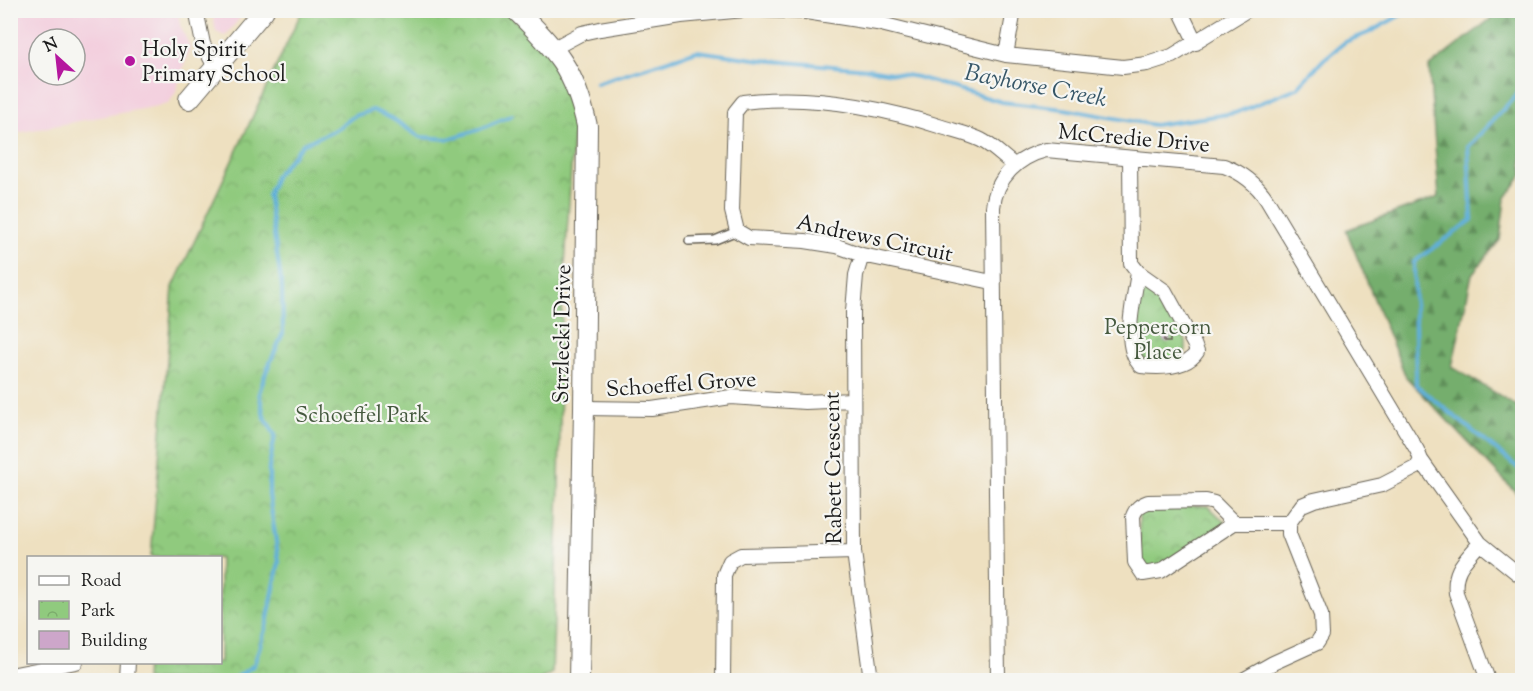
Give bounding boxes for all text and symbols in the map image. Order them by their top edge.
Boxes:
north arrow [27,27,87,87]
text: N [40,33,62,59]
place label: Holy Spirit Primary School [142,35,286,92]
marker: Holy Spirit Primary School [123,54,137,68]
water label: Bayhorse Creek [962,57,1110,117]
street label: McCredie Drive [1057,117,1211,163]
street label: Andrews Circuit [793,208,956,272]
street label: Strzlecki Drive [547,264,581,404]
park label: Peppercorn Place [1104,313,1212,370]
street label: Schoeffel Grove [605,365,757,407]
street label: Rabett Crescent [818,391,852,545]
park label: Schoeffel Park [295,401,429,433]
legend [27,556,222,664]
text: Road [81,569,121,595]
text: Park [81,599,116,625]
text: Building [81,629,147,655]

